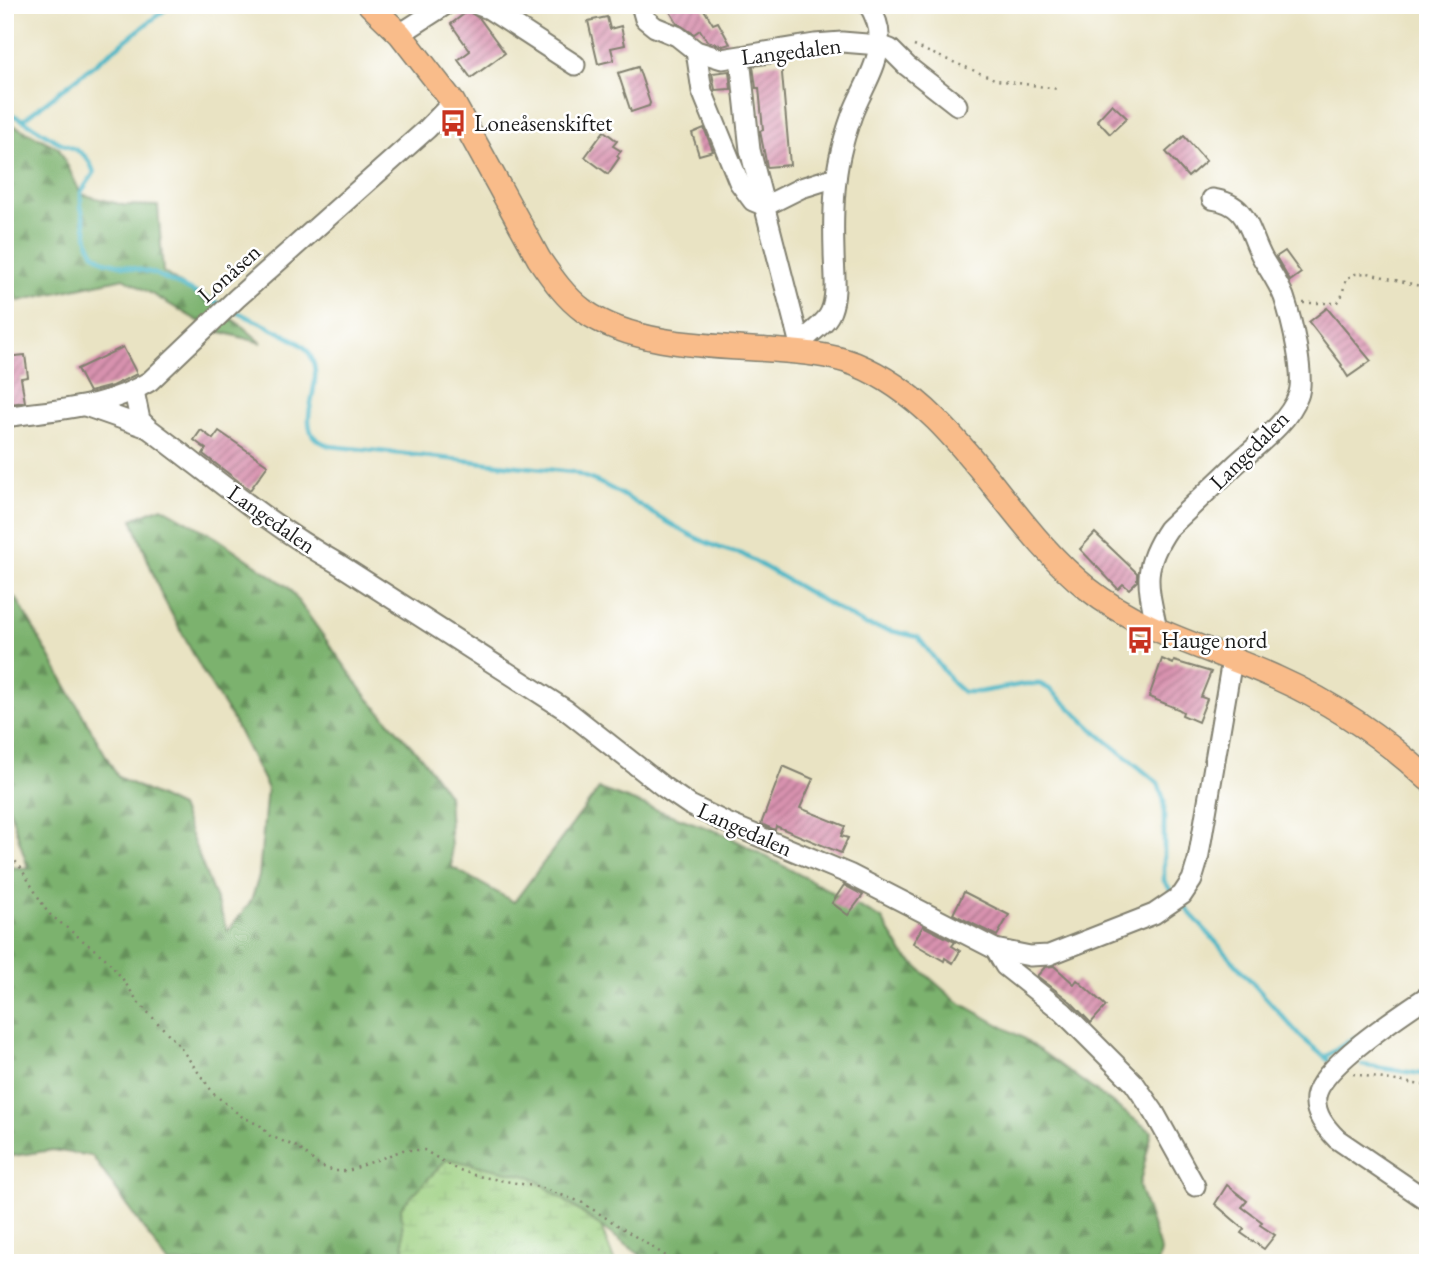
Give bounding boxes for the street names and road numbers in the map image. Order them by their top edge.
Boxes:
street label: Langedalen [739,30,843,72]
street label: Lonåsen [191,237,267,309]
street label: Langedalen [1203,404,1295,496]
street label: Langedalen [222,478,322,560]
street label: Langedalen [693,795,797,863]

